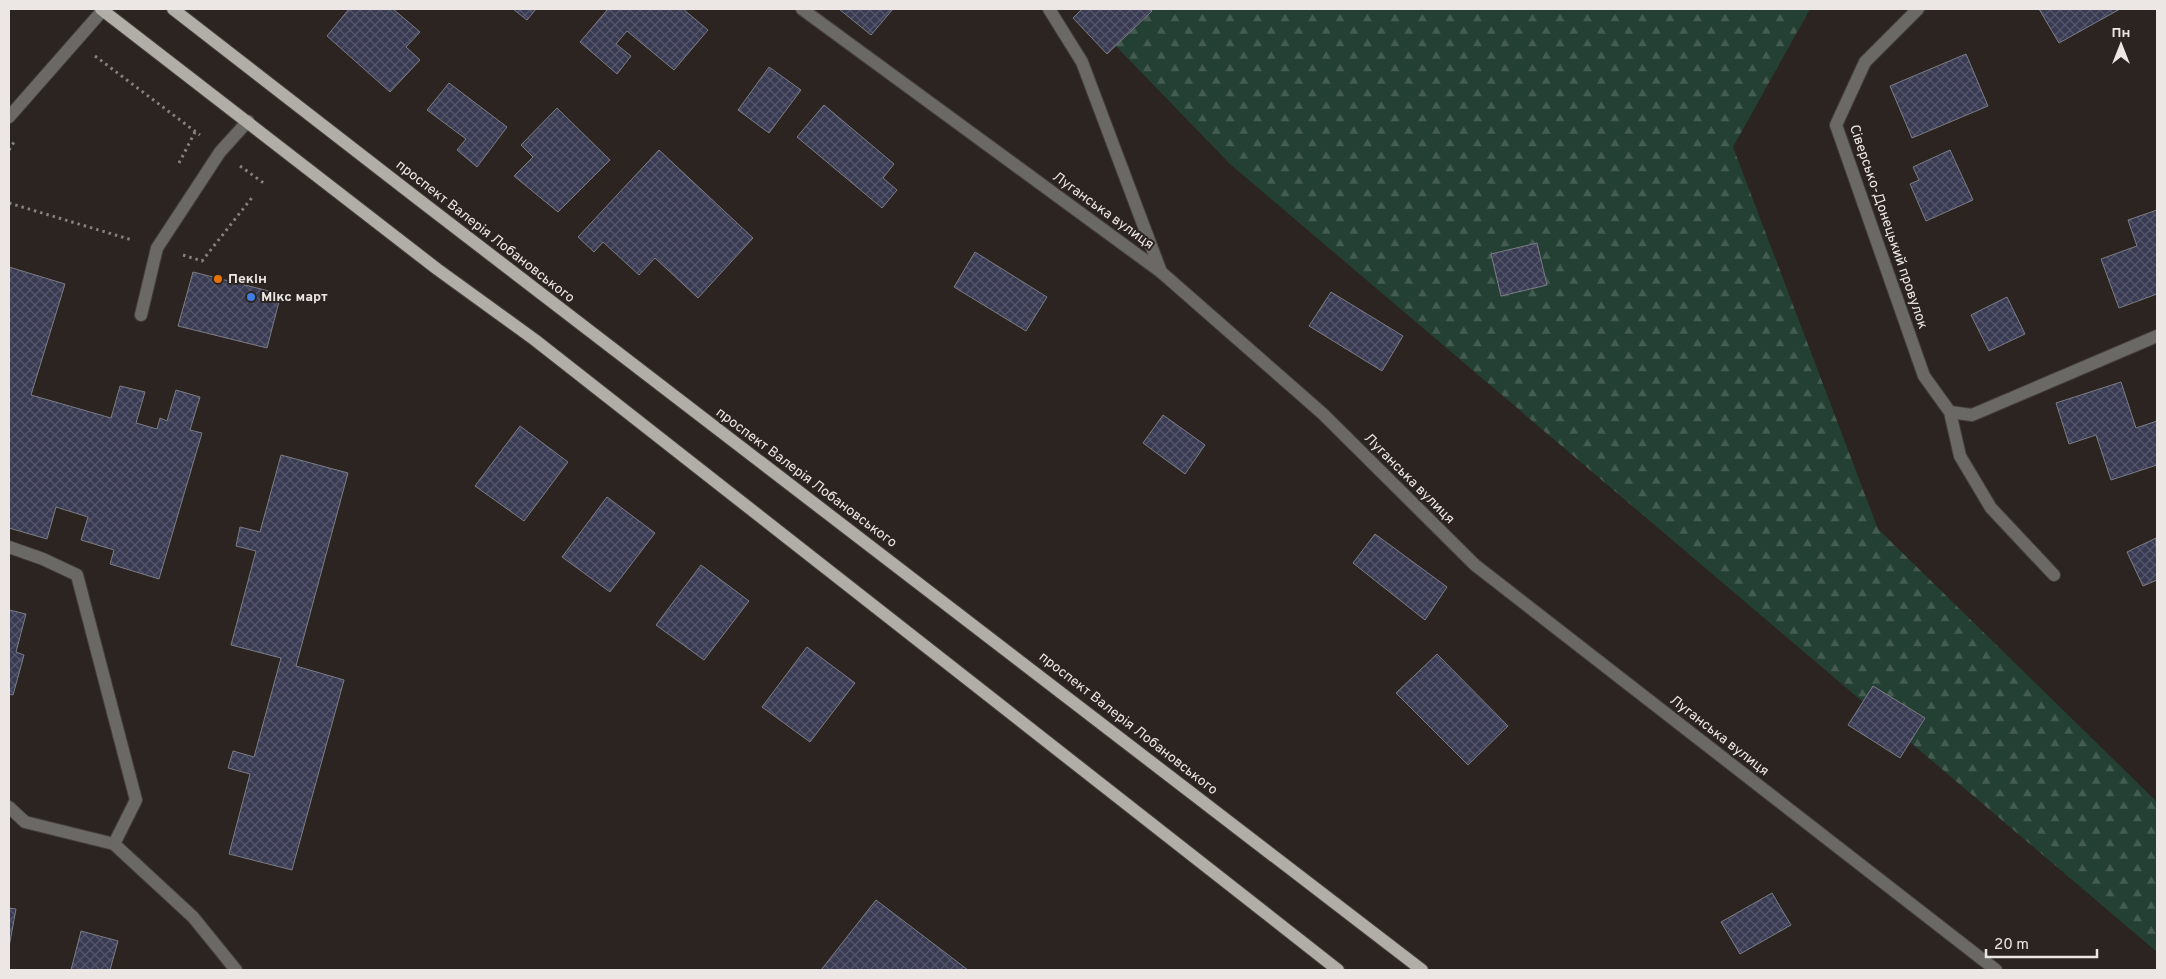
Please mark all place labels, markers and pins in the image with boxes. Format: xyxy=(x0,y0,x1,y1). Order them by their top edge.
place label: Пекін xyxy=(228,271,267,288)
marker: Пекін xyxy=(212,273,224,285)
place label: Мікс март xyxy=(261,289,328,306)
marker: Мікс март xyxy=(245,291,257,303)

